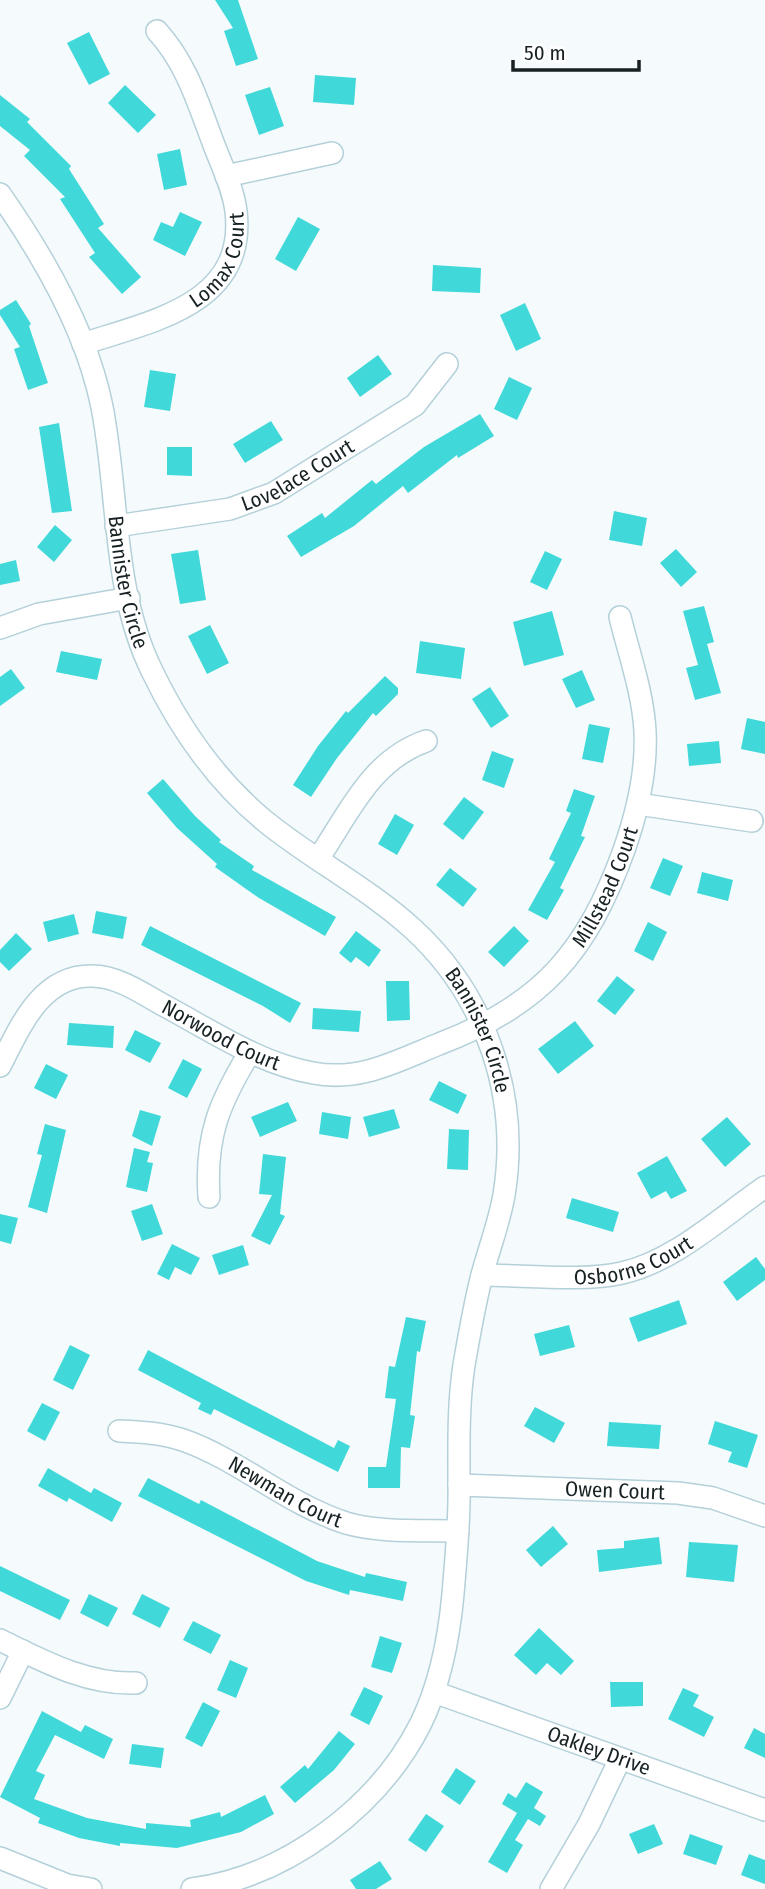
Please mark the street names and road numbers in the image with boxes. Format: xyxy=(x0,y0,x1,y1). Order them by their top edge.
street label: Lomax Court xyxy=(184,211,250,313)
street label: Lovelace Court xyxy=(238,433,359,517)
street label: Bannister Circle xyxy=(103,514,154,652)
street label: Millstead Court xyxy=(566,824,644,952)
street label: Bannister Circle xyxy=(439,962,516,1095)
street label: Norwood Court xyxy=(158,994,284,1076)
street label: Osborne Court xyxy=(573,1230,698,1291)
street label: Newman Court xyxy=(224,1451,346,1534)
street label: Owen Court xyxy=(565,1476,665,1506)
street label: Oakley Drive xyxy=(544,1720,654,1781)

